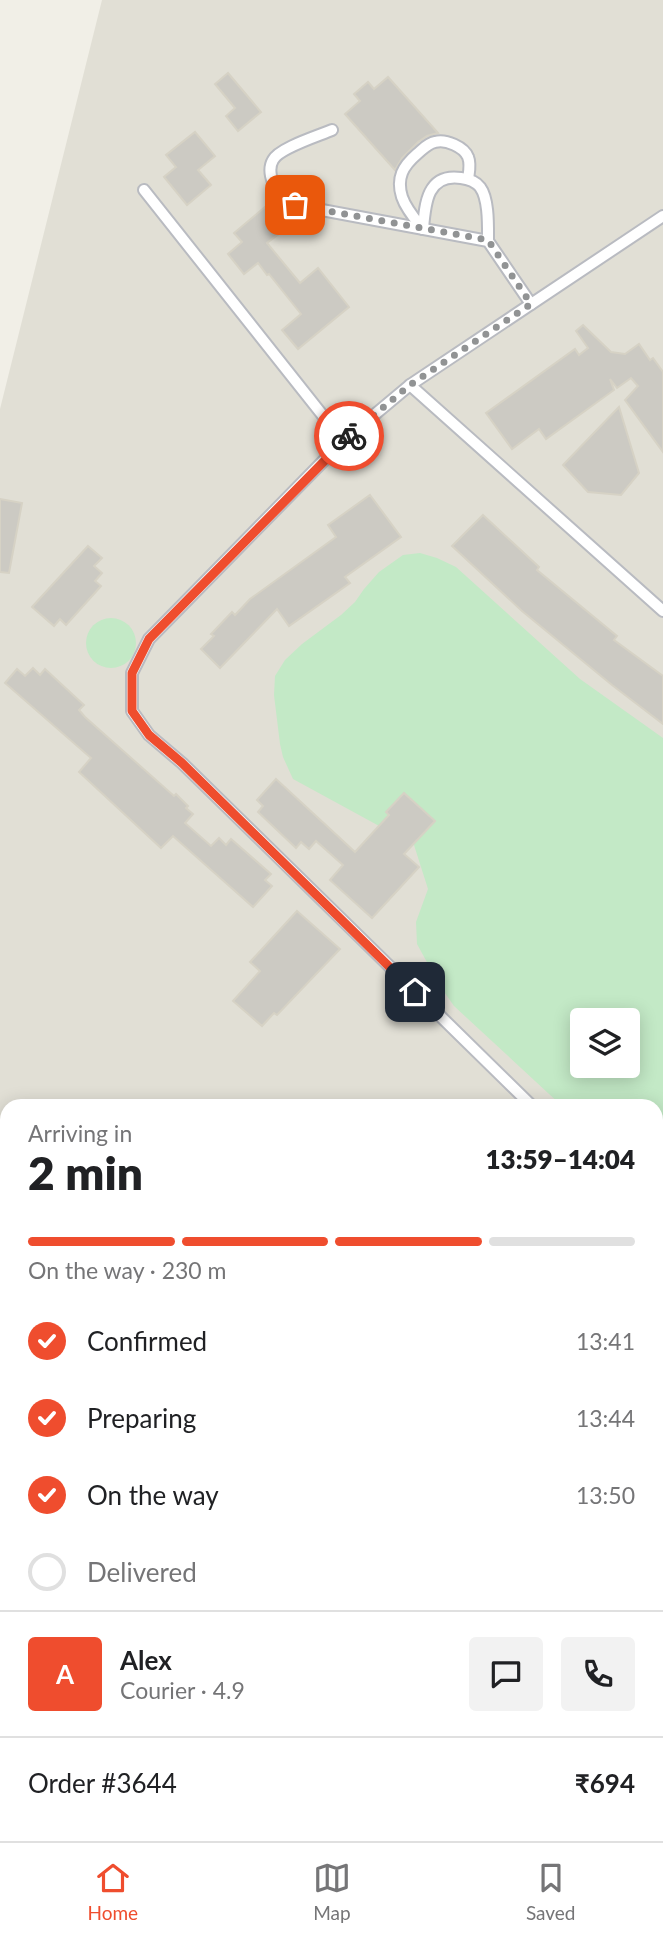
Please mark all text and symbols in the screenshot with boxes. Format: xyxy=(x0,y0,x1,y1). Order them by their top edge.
pin xyxy=(265,175,325,235)
icon: bag xyxy=(276,186,314,224)
courier xyxy=(314,401,384,471)
icon: bike xyxy=(330,417,368,455)
pin xyxy=(385,962,445,1022)
icon: home xyxy=(396,973,434,1011)
map controls xyxy=(570,1008,640,1078)
button: layers xyxy=(570,1008,640,1078)
text: Arriving in xyxy=(28,1119,132,1147)
text: 13:59–14:04 xyxy=(485,1143,635,1175)
text: 2 min xyxy=(28,1145,143,1200)
text: On the way · 230 m xyxy=(28,1256,227,1284)
icon: check xyxy=(28,1322,66,1360)
text: Confirmed xyxy=(87,1325,207,1357)
text: 13:41 xyxy=(576,1327,635,1355)
icon: check xyxy=(28,1399,66,1437)
text: Preparing xyxy=(87,1402,196,1434)
text: 13:44 xyxy=(576,1404,635,1432)
icon: check xyxy=(28,1476,66,1514)
text: On the way xyxy=(87,1479,219,1511)
text: 13:50 xyxy=(576,1481,635,1509)
text: Delivered xyxy=(87,1556,197,1588)
button: chat xyxy=(469,1637,543,1711)
button: phone xyxy=(561,1637,635,1711)
text: Alex xyxy=(120,1644,172,1676)
text: A xyxy=(56,1658,74,1690)
text: Courier · 4.9 xyxy=(120,1676,245,1704)
text: Order #3644 xyxy=(28,1767,177,1799)
text: ₹694 xyxy=(575,1767,635,1799)
tab: Home xyxy=(87,1859,138,1924)
tab: Map xyxy=(313,1859,351,1924)
tab: Saved xyxy=(526,1859,576,1924)

